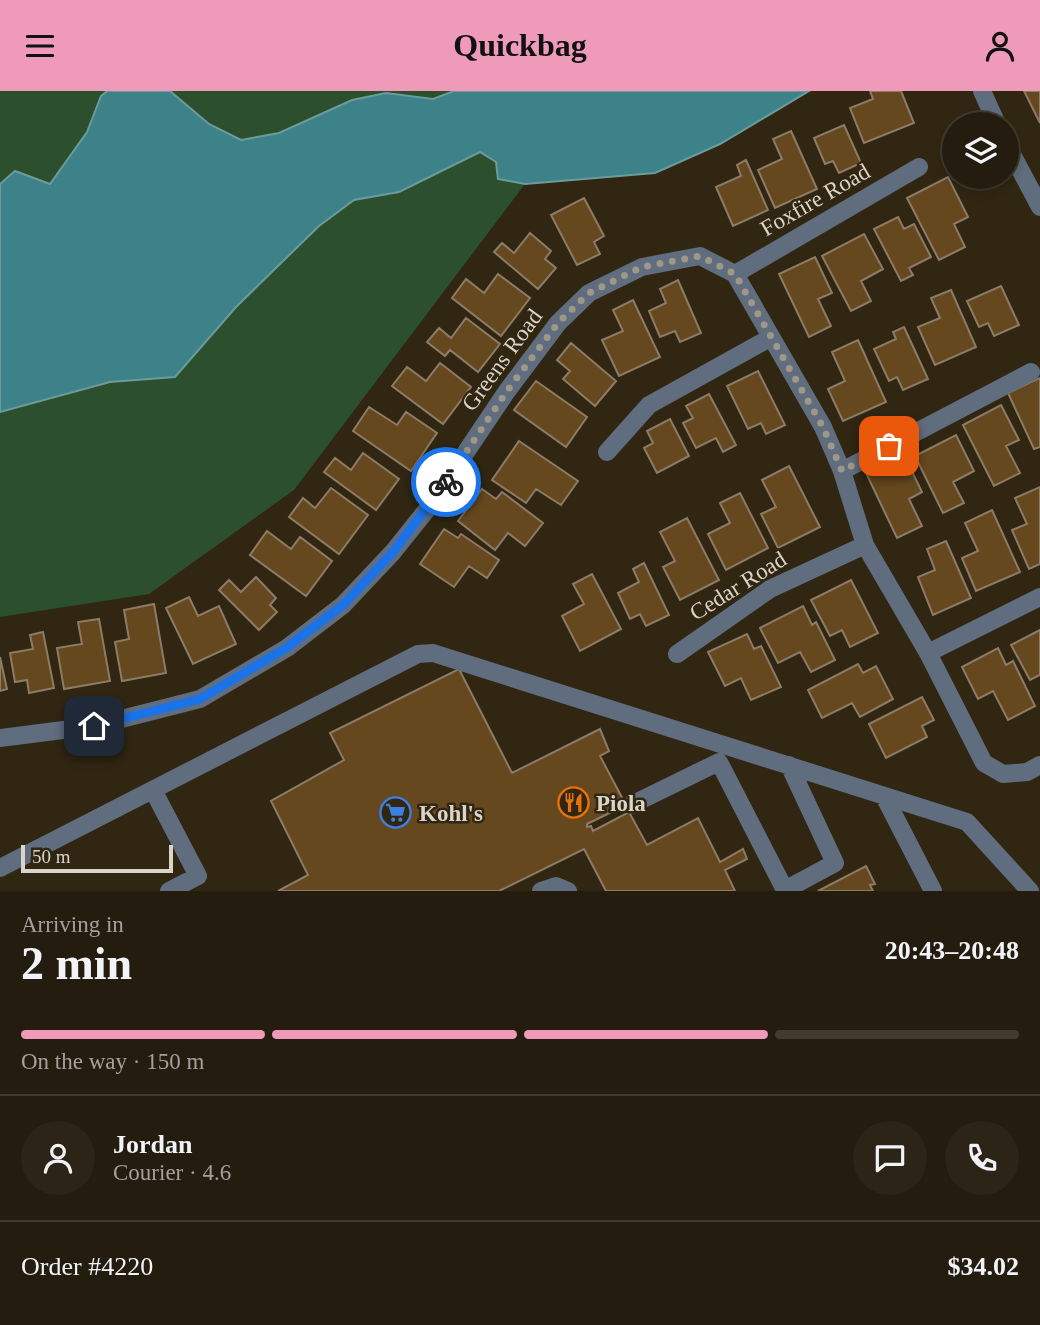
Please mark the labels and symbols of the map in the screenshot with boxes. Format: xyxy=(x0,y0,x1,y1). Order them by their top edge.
street label: Foxfire Road xyxy=(756,158,875,241)
street label: Greens Road xyxy=(457,304,548,416)
pin xyxy=(859,416,919,476)
courier xyxy=(411,447,481,517)
street label: Cedar Road xyxy=(685,546,791,626)
pin xyxy=(64,696,124,756)
restaurant icon: Piola xyxy=(556,786,590,820)
place label: Piola xyxy=(596,791,646,816)
supermarket icon: Kohl's xyxy=(379,796,413,830)
place label: Kohl's xyxy=(419,801,483,826)
scale bar xyxy=(21,842,173,874)

